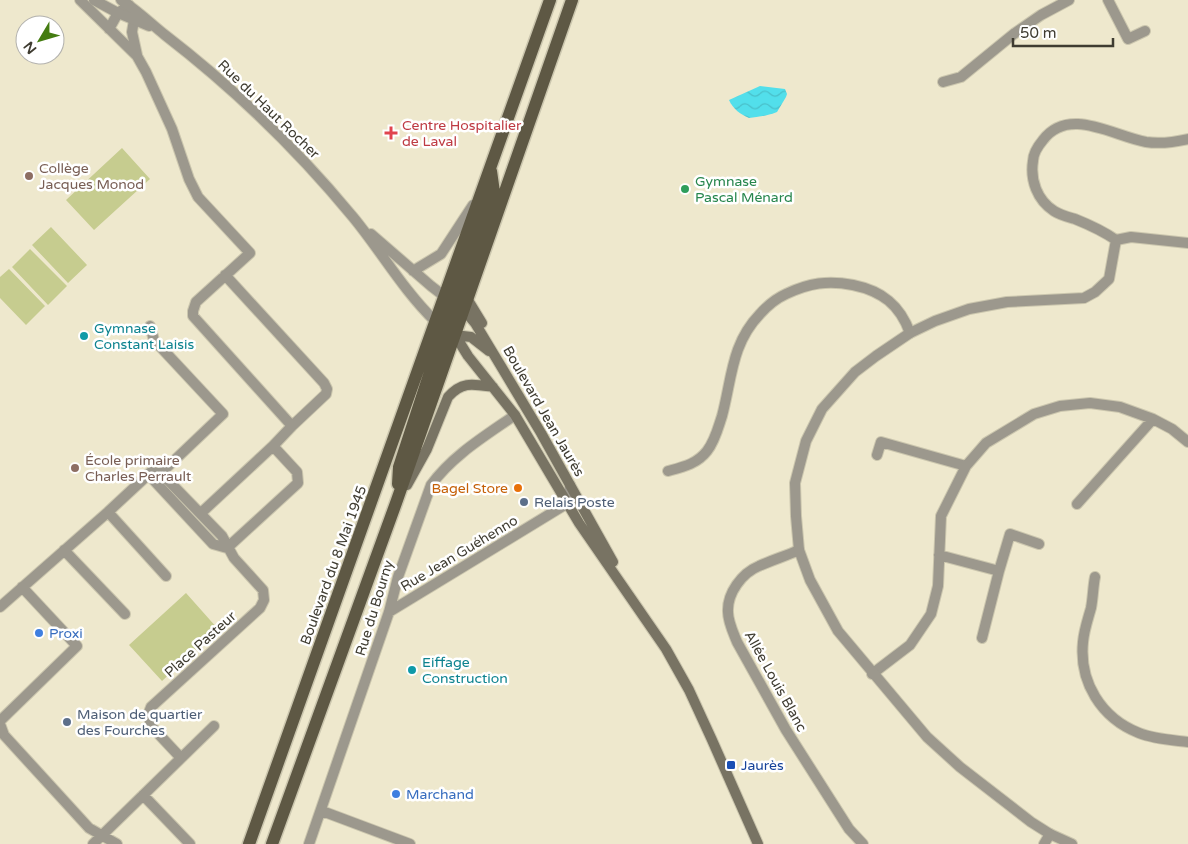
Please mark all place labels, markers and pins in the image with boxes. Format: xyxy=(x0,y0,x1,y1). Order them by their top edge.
place label: Centre Hospitalier de Laval xyxy=(402,117,522,150)
marker: Centre Hospitalier de Laval xyxy=(384,126,398,140)
place label: Collège Jacques Monod xyxy=(39,160,144,193)
marker: Collège Jacques Monod xyxy=(23,170,35,182)
place label: Gymnase Pascal Ménard xyxy=(695,173,793,206)
marker: Gymnase Pascal Ménard xyxy=(679,183,691,195)
place label: Gymnase Constant Laisis xyxy=(94,320,194,353)
marker: Gymnase Constant Laisis xyxy=(78,330,90,342)
place label: École primaire Charles Perrault xyxy=(85,452,192,485)
marker: École primaire Charles Perrault xyxy=(69,462,81,474)
place label: Bagel Store xyxy=(431,480,508,497)
marker: Bagel Store xyxy=(512,482,524,494)
place label: Relais Poste xyxy=(534,494,615,511)
marker: Relais Poste xyxy=(518,496,530,508)
place label: Proxi xyxy=(49,625,83,642)
marker: Proxi xyxy=(33,627,45,639)
place label: Eiffage Construction xyxy=(422,654,508,687)
marker: Eiffage Construction xyxy=(406,664,418,676)
place label: Maison de quartier des Fourches xyxy=(77,706,203,739)
marker: Maison de quartier des Fourches xyxy=(61,716,73,728)
place label: Jaurès xyxy=(741,757,784,774)
marker: Jaurès xyxy=(725,759,737,771)
place label: Marchand xyxy=(406,786,474,803)
marker: Marchand xyxy=(390,788,402,800)

